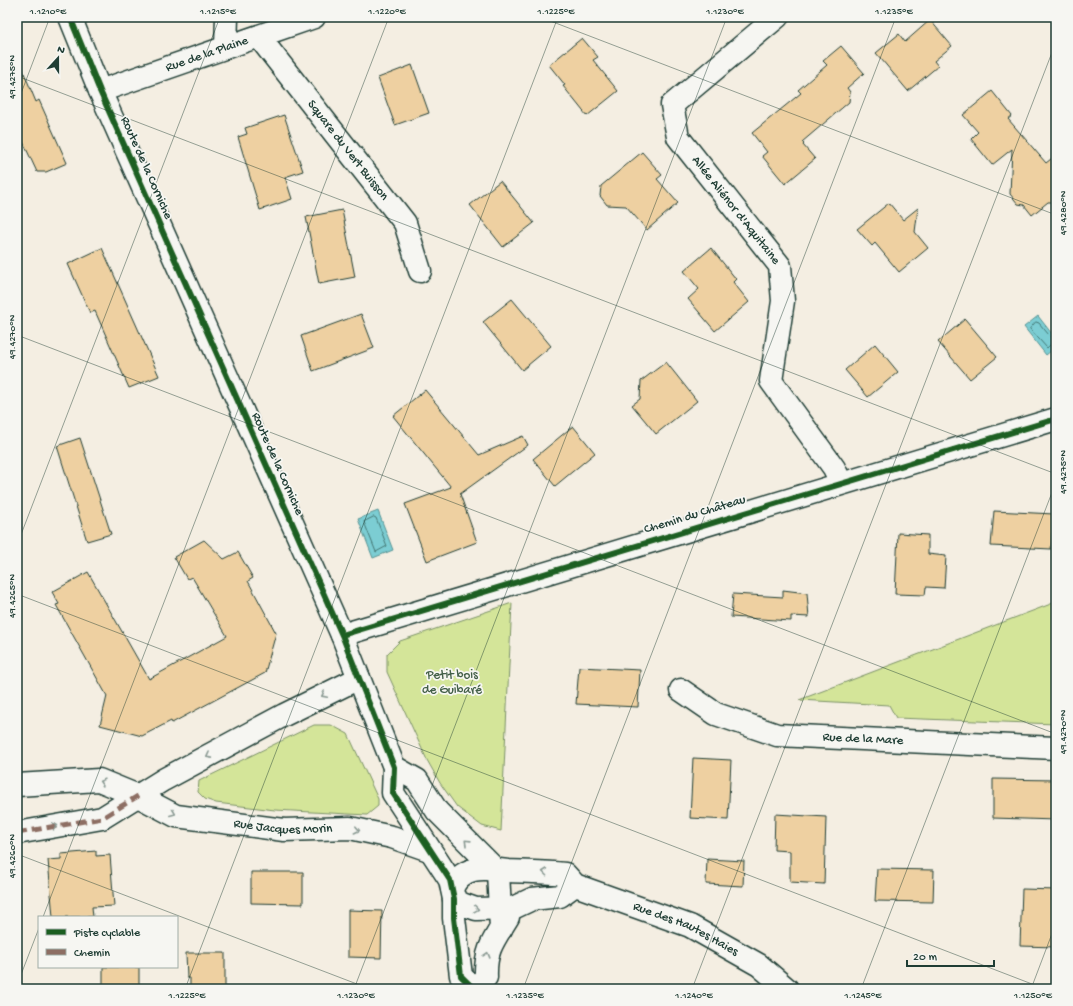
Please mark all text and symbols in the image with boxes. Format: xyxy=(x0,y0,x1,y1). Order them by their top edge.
text: 1.1210°E xyxy=(29,6,67,18)
text: 1.1215°E xyxy=(199,6,237,18)
text: 1.1220°E xyxy=(367,6,406,18)
text: 1.1225°E xyxy=(536,6,575,18)
text: 1.1230°E xyxy=(705,6,745,18)
text: 1.1235°E xyxy=(874,6,913,18)
street label: Rue de la Plaine xyxy=(164,33,250,75)
north arrow xyxy=(38,38,78,78)
text: N xyxy=(55,44,66,57)
text: 49.4275°N xyxy=(7,55,19,99)
street label: Square du Vert Buisson xyxy=(304,97,392,204)
street label: Route de la Corniche xyxy=(117,114,176,222)
street label: Allée Aliénor d'Aquitaine xyxy=(688,153,784,268)
text: 49.4280°N xyxy=(1058,190,1070,235)
text: 49.4270°N xyxy=(7,314,19,359)
street label: Route de la Corniche xyxy=(248,410,307,518)
text: 49.4275°N xyxy=(1058,450,1070,494)
street label: Chemin du Château xyxy=(642,491,748,538)
text: 49.4265°N xyxy=(7,574,19,618)
park label: Petit bois de Guibaré xyxy=(422,668,482,698)
one-way arrow xyxy=(321,690,328,698)
text: 49.4270°N xyxy=(1058,709,1070,754)
street label: Rue de la Mare xyxy=(822,730,904,748)
one-way arrow xyxy=(206,751,213,759)
one-way arrow xyxy=(99,778,106,787)
one-way arrow xyxy=(170,809,177,817)
street label: Rue Jacques Morin xyxy=(233,816,333,838)
one-way arrow xyxy=(52,822,59,831)
one-way arrow xyxy=(354,825,361,833)
text: 49.4260°N xyxy=(7,833,19,878)
one-way arrow xyxy=(464,839,472,847)
one-way arrow xyxy=(542,868,548,877)
street label: Rue des Hautes Haies xyxy=(631,899,742,960)
one-way arrow xyxy=(473,904,480,912)
legend xyxy=(38,916,178,968)
text: Piste cyclable xyxy=(73,927,141,941)
scale bar xyxy=(907,942,994,968)
text: Chemin xyxy=(74,947,110,961)
text: 20 m xyxy=(913,951,938,965)
one-way arrow xyxy=(483,952,491,958)
text: 1.1225°E xyxy=(167,990,206,1002)
text: 1.1230°E xyxy=(336,990,376,1002)
text: 1.1235°E xyxy=(505,990,544,1002)
text: 1.1240°E xyxy=(674,990,713,1002)
text: 1.1245°E xyxy=(844,990,882,1002)
text: 1.1250°E xyxy=(1013,990,1053,1002)

